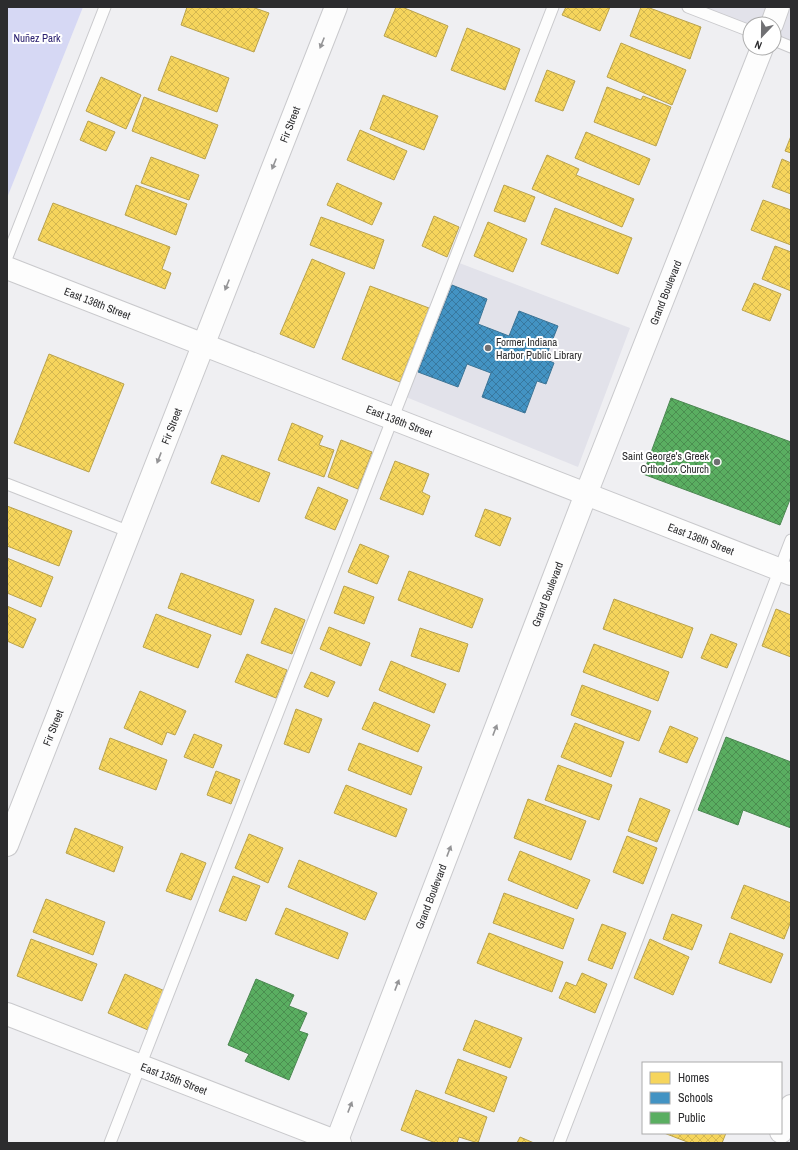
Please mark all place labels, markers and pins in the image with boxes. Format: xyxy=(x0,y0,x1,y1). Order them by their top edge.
place label: Former Indiana Harbor Public Library xyxy=(496,335,582,362)
marker: Former Indiana Harbor Public Library xyxy=(483,343,493,353)
place label: Saint George's Greek Orthodox Church xyxy=(622,449,709,476)
marker: Saint George's Greek Orthodox Church xyxy=(712,457,722,467)

